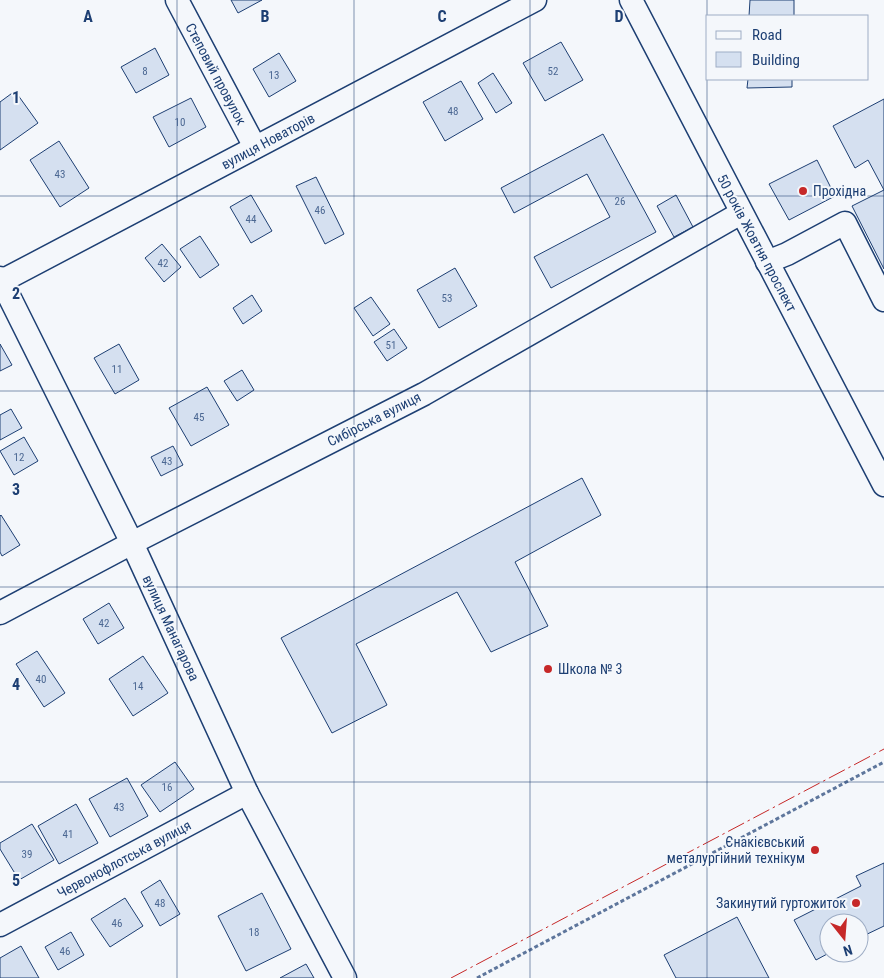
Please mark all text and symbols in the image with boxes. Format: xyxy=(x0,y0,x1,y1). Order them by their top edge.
text: A xyxy=(83,7,93,26)
text: B xyxy=(261,7,270,26)
text: C xyxy=(437,7,447,26)
text: D xyxy=(614,7,624,26)
legend xyxy=(706,15,869,80)
street label: Степовий провулок xyxy=(182,20,250,128)
text: Road xyxy=(752,26,782,44)
text: Building xyxy=(752,51,800,69)
house number: 8 xyxy=(142,65,148,78)
house number: 52 xyxy=(548,65,558,78)
house number: 13 xyxy=(269,69,279,82)
text: 1 xyxy=(12,88,20,107)
house number: 48 xyxy=(448,105,458,118)
street label: вулиця Новаторів xyxy=(219,110,317,172)
house number: 10 xyxy=(175,116,185,129)
house number: 43 xyxy=(55,168,65,181)
street label: 50 років Жовтня проспект xyxy=(714,172,800,314)
place label: Прохідна xyxy=(813,183,866,199)
marker: Прохідна xyxy=(797,185,809,197)
house number: 26 xyxy=(615,195,625,208)
house number: 46 xyxy=(315,204,325,217)
house number: 44 xyxy=(246,213,257,226)
house number: 42 xyxy=(158,257,168,270)
text: 2 xyxy=(12,284,20,303)
house number: 53 xyxy=(442,292,452,305)
house number: 51 xyxy=(386,339,396,352)
house number: 11 xyxy=(112,363,122,376)
street label: Сибірська вулиця xyxy=(325,389,423,449)
house number: 45 xyxy=(194,411,204,424)
house number: 12 xyxy=(14,451,24,464)
house number: 43 xyxy=(162,455,172,468)
text: 3 xyxy=(12,480,20,499)
street label: вулиця Манагарова xyxy=(139,573,203,683)
house number: 42 xyxy=(99,617,109,630)
place label: Школа № 3 xyxy=(558,661,623,677)
marker: Школа № 3 xyxy=(542,663,554,675)
house number: 40 xyxy=(36,673,46,686)
text: 4 xyxy=(12,675,20,694)
house number: 14 xyxy=(133,680,144,693)
house number: 16 xyxy=(162,781,172,794)
house number: 43 xyxy=(114,801,124,814)
street label: Червонофлотська вулиця xyxy=(54,817,194,901)
house number: 41 xyxy=(63,828,73,841)
place label: Єнакієвський металургійний технікум xyxy=(667,834,805,866)
marker: Єнакієвський металургійний технікум xyxy=(809,844,821,856)
house number: 39 xyxy=(22,848,32,861)
text: 5 xyxy=(12,871,20,890)
place label: Закинутий гуртожиток xyxy=(716,895,846,911)
house number: 48 xyxy=(155,897,165,910)
marker: Закинутий гуртожиток xyxy=(850,897,862,909)
north arrow xyxy=(819,913,869,963)
house number: 46 xyxy=(112,917,122,930)
house number: 18 xyxy=(249,926,259,939)
text: N xyxy=(841,942,854,959)
house number: 46 xyxy=(60,945,70,958)

